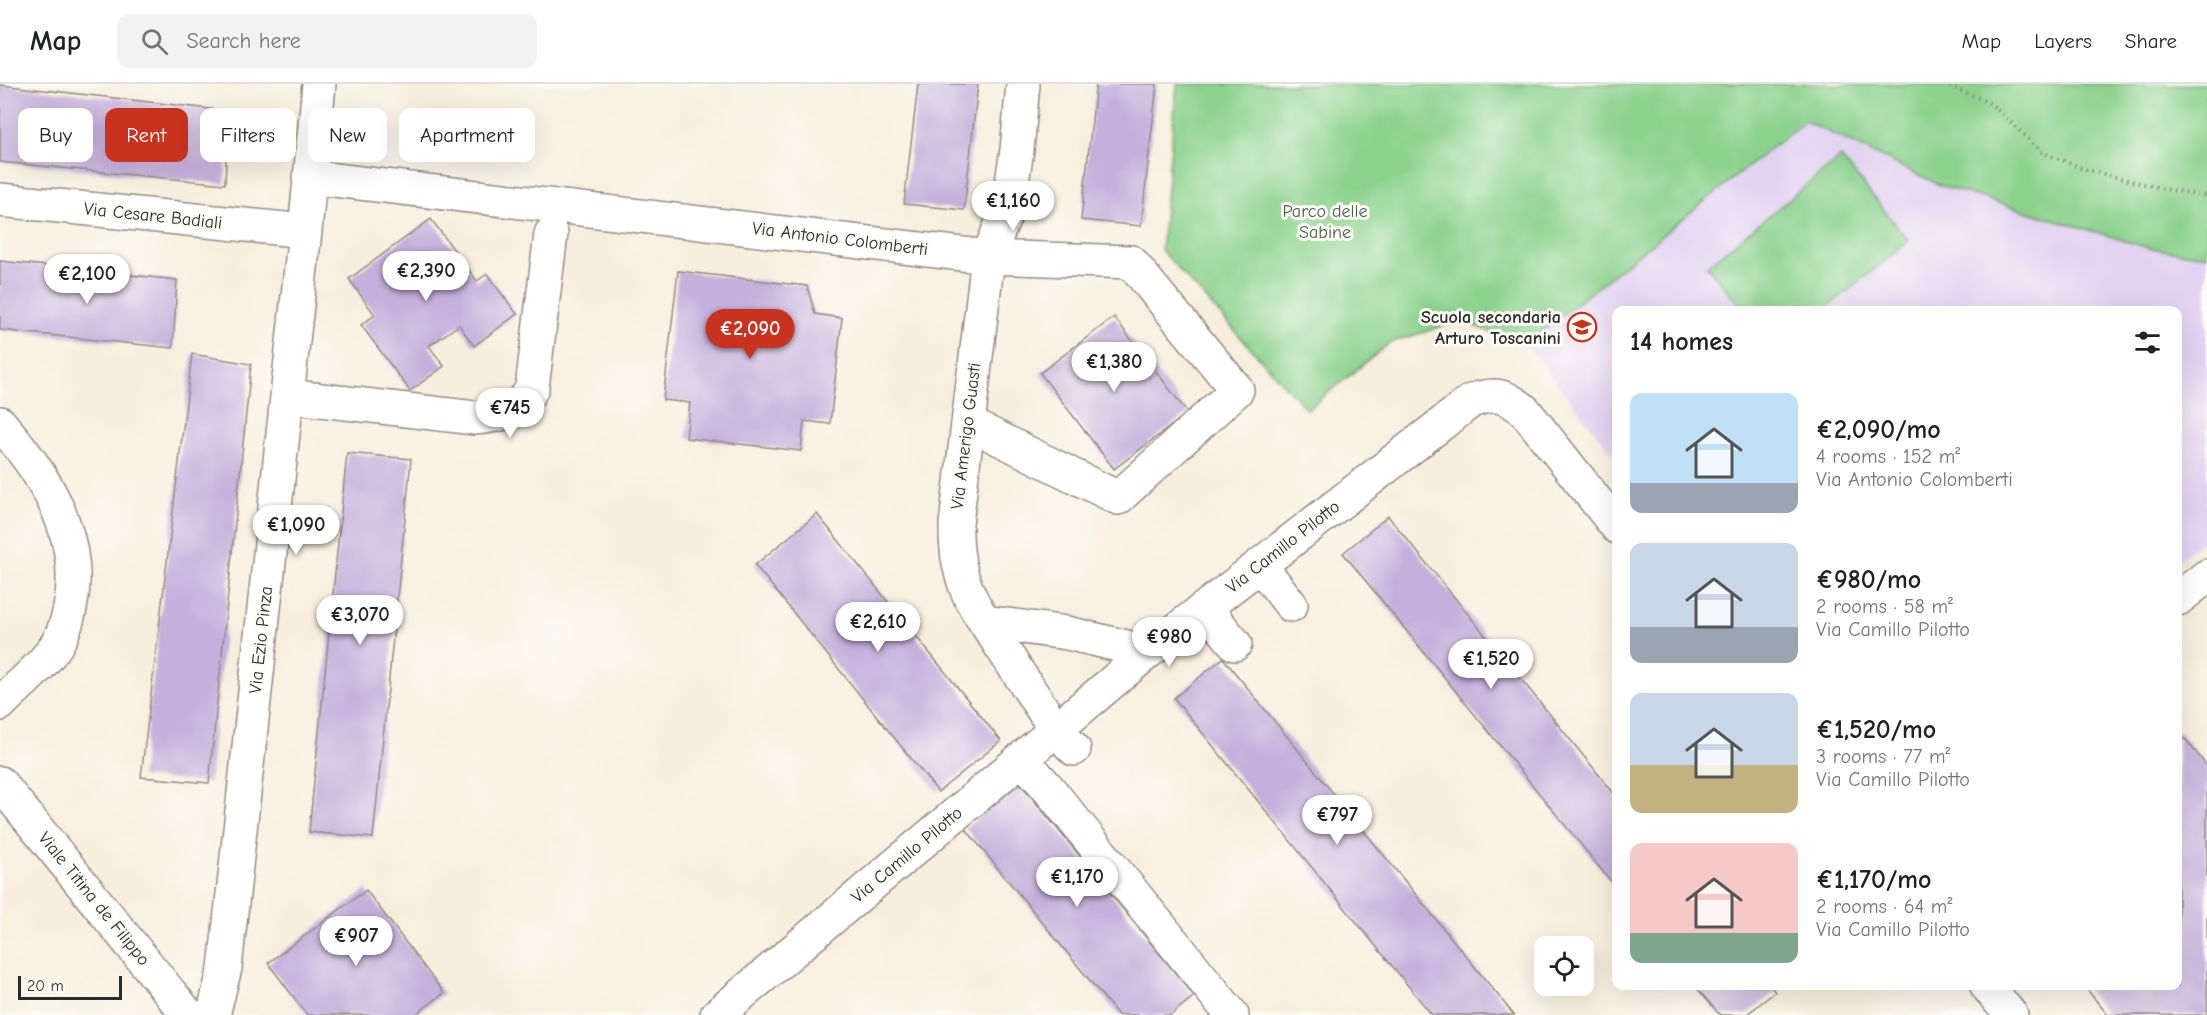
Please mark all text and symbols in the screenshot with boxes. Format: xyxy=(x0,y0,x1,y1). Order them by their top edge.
search box xyxy=(117,14,537,68)
text: Map xyxy=(30,25,81,57)
icon: search xyxy=(138,25,171,58)
text: Search here xyxy=(186,28,301,54)
text: Map xyxy=(1962,29,2001,53)
text: Layers xyxy=(2034,29,2092,53)
text: Share xyxy=(2125,29,2177,53)
chip: Buy xyxy=(18,108,93,162)
chip: Rent xyxy=(105,108,188,162)
chip: Filters xyxy=(200,108,296,162)
chip: New xyxy=(308,108,387,162)
chip: Apartment xyxy=(399,108,535,162)
pin: €1,160 xyxy=(964,181,1062,232)
text: €1,160 xyxy=(985,189,1041,212)
street label: Via Cesare Badiali xyxy=(83,198,223,234)
park label: Parco delle Sabine xyxy=(1283,201,1367,243)
street label: Via Antonio Colomberti xyxy=(751,218,929,260)
pin: €2,390 xyxy=(377,251,475,302)
pin: €2,100 xyxy=(38,254,136,305)
text: €2,390 xyxy=(396,259,456,282)
text: €2,100 xyxy=(58,262,116,285)
place label: Scuola secondaria Arturo Toscanini xyxy=(1421,307,1561,349)
pin: €2,090 xyxy=(701,309,799,360)
school or university icon: Scuola secondaria Arturo Toscanini xyxy=(1566,311,1598,343)
text: €2,090 xyxy=(720,317,780,340)
icon: filters xyxy=(2131,326,2164,359)
text: 14 homes xyxy=(1630,327,1733,357)
pin: €1,380 xyxy=(1065,342,1163,393)
text: €1,380 xyxy=(1086,350,1143,373)
street label: Via Amerigo Guasti xyxy=(947,361,985,511)
pin: €745 xyxy=(474,388,546,439)
text: €745 xyxy=(489,396,531,419)
text: €2,090/mo xyxy=(1816,415,1941,445)
icon: home xyxy=(1678,417,1750,489)
text: 4 rooms · 152 m² xyxy=(1816,445,1960,468)
text: Via Antonio Colomberti xyxy=(1816,468,2013,491)
street label: Via Camillo Pilotto xyxy=(1222,496,1344,598)
pin: €1,090 xyxy=(247,505,345,556)
text: €1,090 xyxy=(267,513,325,536)
text: €980/mo xyxy=(1816,565,1921,595)
icon: home xyxy=(1678,567,1750,639)
street label: Via Ezio Pinza xyxy=(245,585,277,695)
pin: €3,070 xyxy=(311,595,409,646)
text: 2 rooms · 58 m² xyxy=(1816,595,1953,618)
pin: €2,610 xyxy=(829,602,927,653)
text: €3,070 xyxy=(330,603,390,626)
text: €2,610 xyxy=(849,610,907,633)
pin: €980 xyxy=(1133,617,1205,668)
text: Via Camillo Pilotto xyxy=(1816,618,1970,641)
text: €980 xyxy=(1146,625,1192,648)
pin: €1,520 xyxy=(1442,639,1540,690)
text: €1,520 xyxy=(1462,647,1520,670)
text: €1,520/mo xyxy=(1816,715,1936,745)
icon: home xyxy=(1678,717,1750,789)
text: 3 rooms · 77 m² xyxy=(1816,745,1950,768)
text: Via Camillo Pilotto xyxy=(1816,768,1970,791)
pin: €797 xyxy=(1301,795,1373,846)
street label: Via Camillo Pilotto xyxy=(847,802,967,908)
text: €797 xyxy=(1316,803,1358,826)
street label: Viale Titina de Filippo xyxy=(34,828,154,970)
pin: €1,170 xyxy=(1028,857,1126,908)
text: €1,170 xyxy=(1050,865,1104,888)
text: €1,170/mo xyxy=(1816,865,1931,895)
icon: home xyxy=(1678,867,1750,939)
text: 2 rooms · 64 m² xyxy=(1816,895,1952,918)
pin: €907 xyxy=(320,916,392,967)
text: Via Camillo Pilotto xyxy=(1816,918,1970,941)
text: €907 xyxy=(334,924,378,947)
map controls xyxy=(1534,936,1594,996)
button: locate xyxy=(1534,936,1594,996)
scale bar xyxy=(18,973,122,1000)
text: 20 m xyxy=(27,977,64,995)

